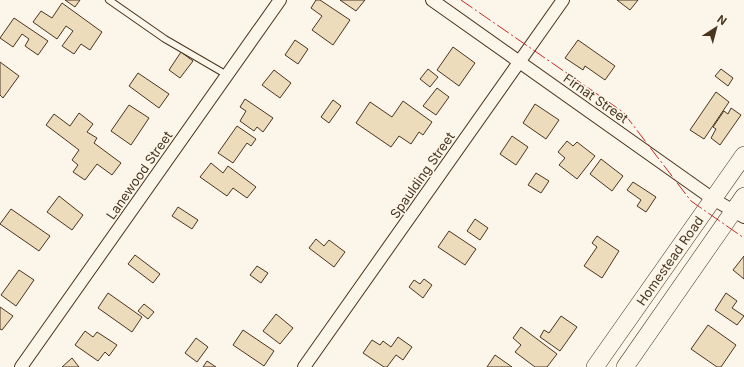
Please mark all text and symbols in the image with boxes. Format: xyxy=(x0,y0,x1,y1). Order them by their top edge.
north arrow xyxy=(696,8,736,48)
text: N xyxy=(714,12,729,28)
street label: Firnat Street xyxy=(560,70,632,126)
street label: Lanewood Street xyxy=(103,128,175,222)
street label: Spaulding Street xyxy=(386,129,458,221)
street label: Homestead Road xyxy=(633,213,707,308)

